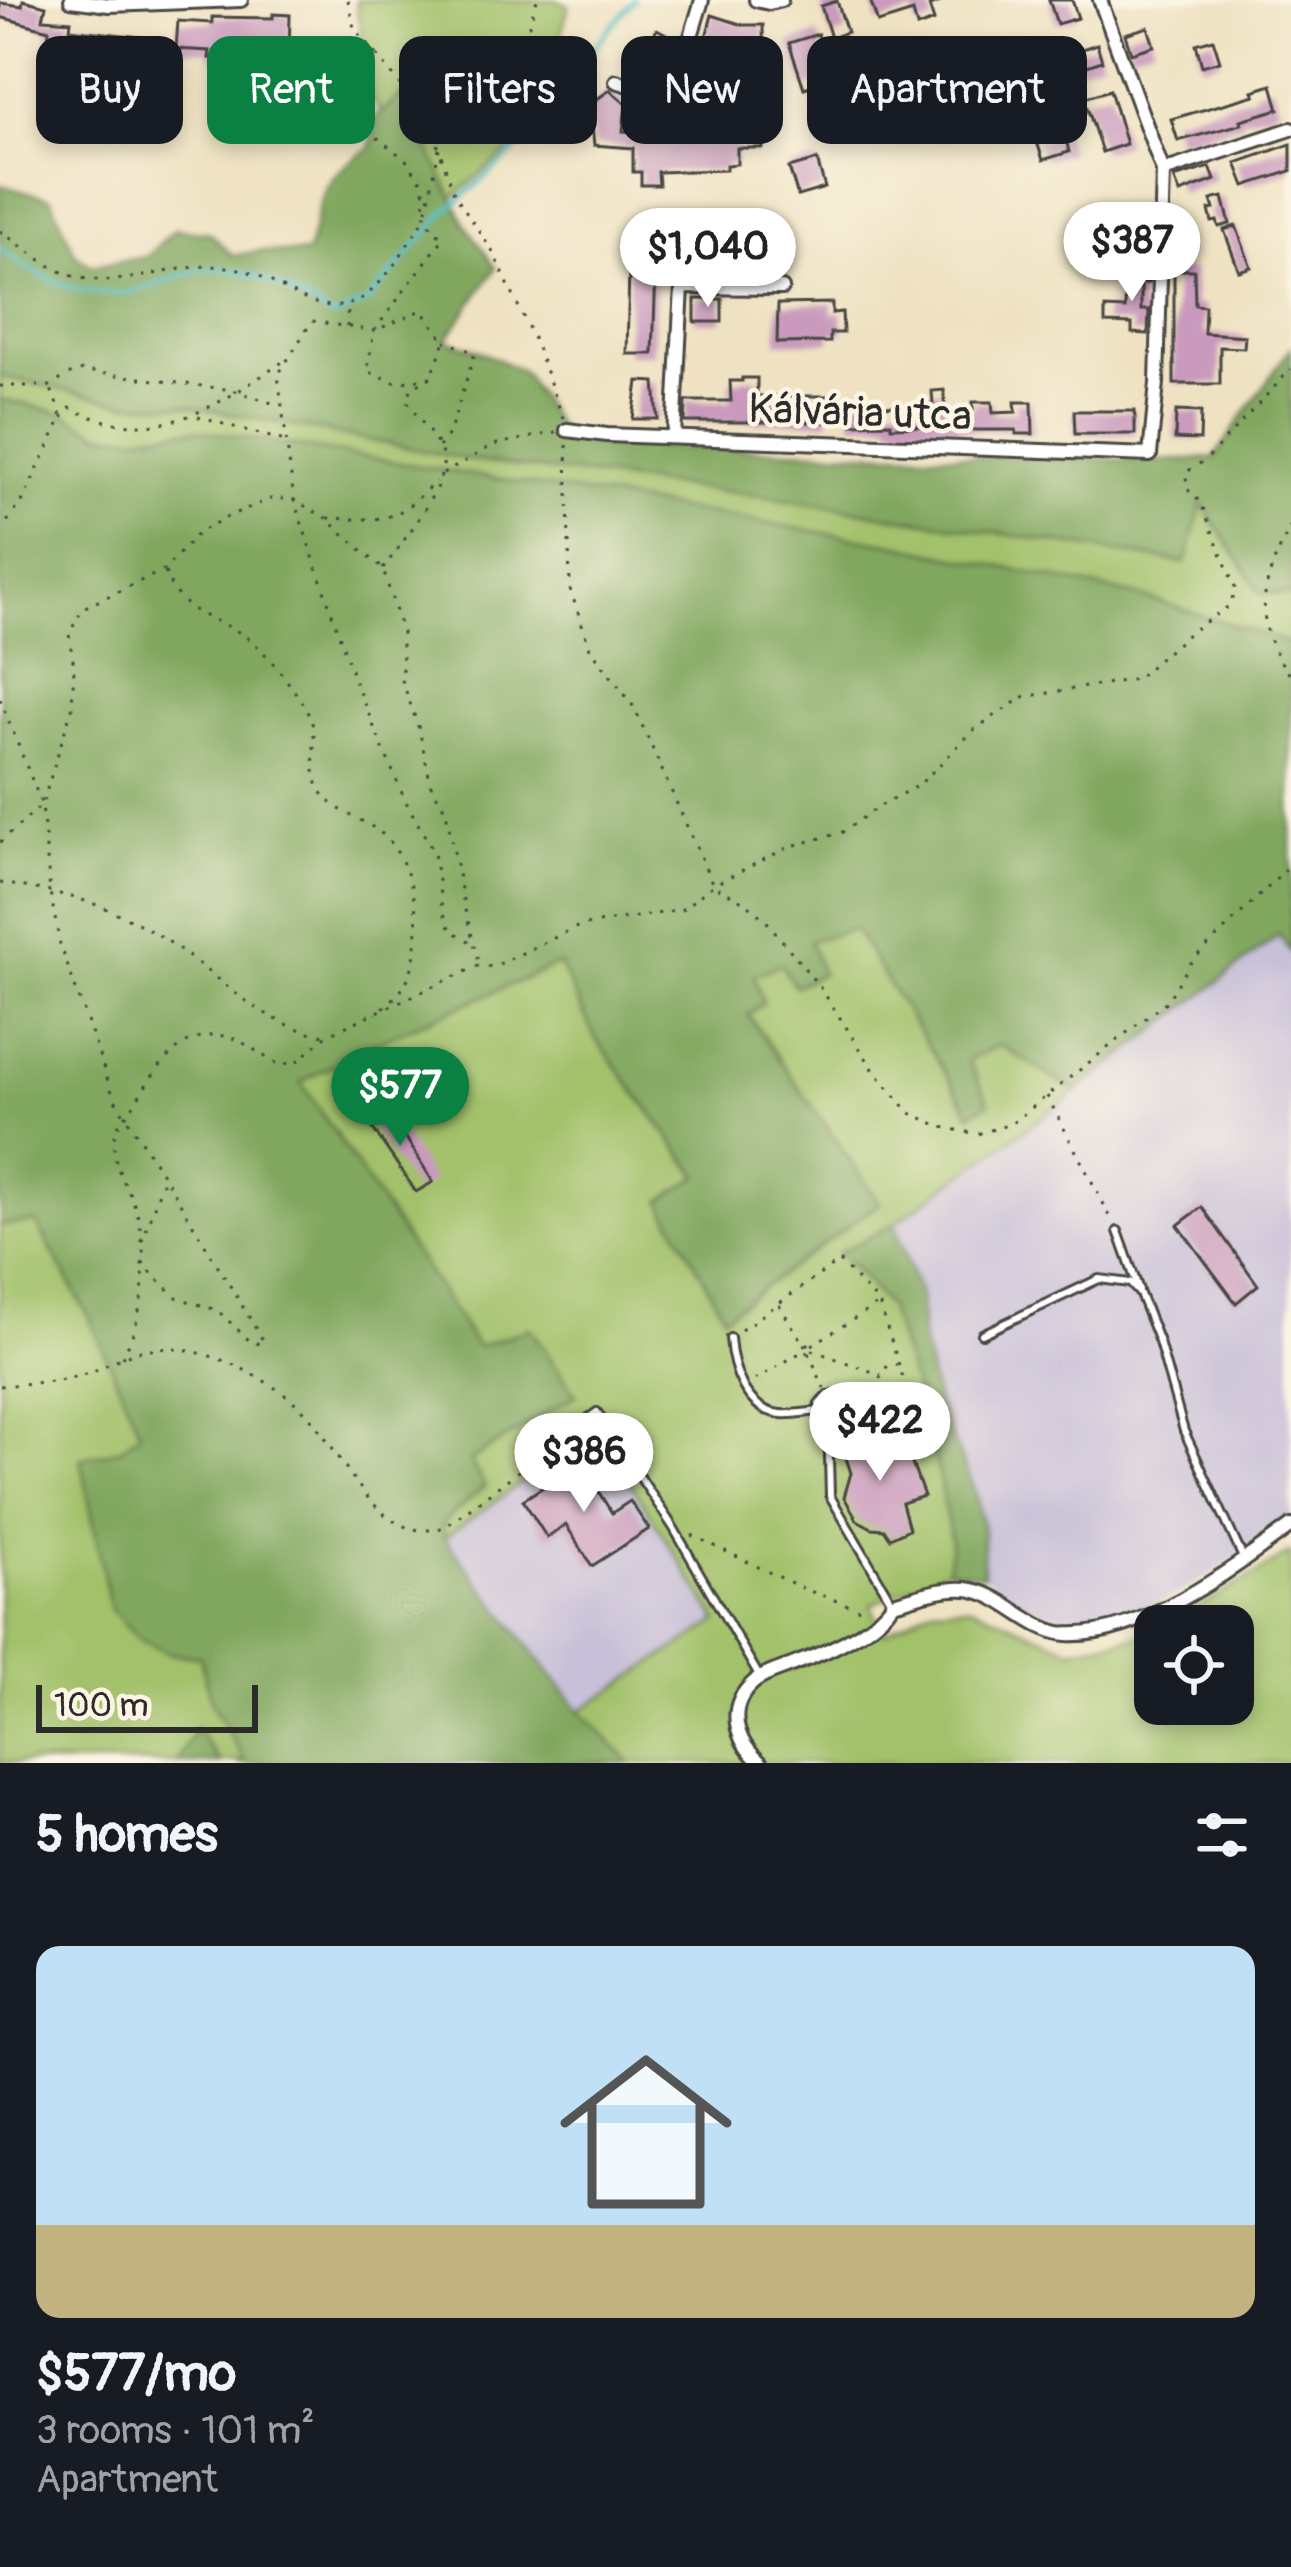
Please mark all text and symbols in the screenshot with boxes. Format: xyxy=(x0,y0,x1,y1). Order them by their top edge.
chip: Buy xyxy=(36,36,183,144)
chip: Rent xyxy=(207,36,375,144)
chip: Filters xyxy=(399,36,597,144)
chip: New xyxy=(621,36,783,144)
chip: Apartment xyxy=(807,36,1087,144)
pin: $387 xyxy=(1061,202,1203,304)
pin: $1,040 xyxy=(610,208,806,310)
text: $387 xyxy=(1090,216,1174,265)
text: $1,040 xyxy=(647,222,769,271)
street label: Kálvária utca xyxy=(747,383,973,443)
pin: $577 xyxy=(329,1047,471,1149)
text: $577 xyxy=(358,1061,442,1110)
pin: $422 xyxy=(809,1382,951,1484)
text: $422 xyxy=(836,1396,924,1445)
pin: $386 xyxy=(513,1413,655,1515)
text: $386 xyxy=(541,1427,627,1476)
map controls xyxy=(1134,1605,1254,1725)
button: locate xyxy=(1134,1605,1254,1725)
scale bar xyxy=(36,1679,258,1732)
text: 100 m xyxy=(54,1685,148,1726)
icon: filters xyxy=(1189,1802,1255,1868)
text: 5 homes xyxy=(36,1803,218,1867)
icon: home xyxy=(538,2024,754,2240)
text: $577/mo xyxy=(36,2342,236,2406)
text: 3 rooms · 101 m² xyxy=(36,2406,315,2455)
text: Apartment xyxy=(36,2455,218,2504)

